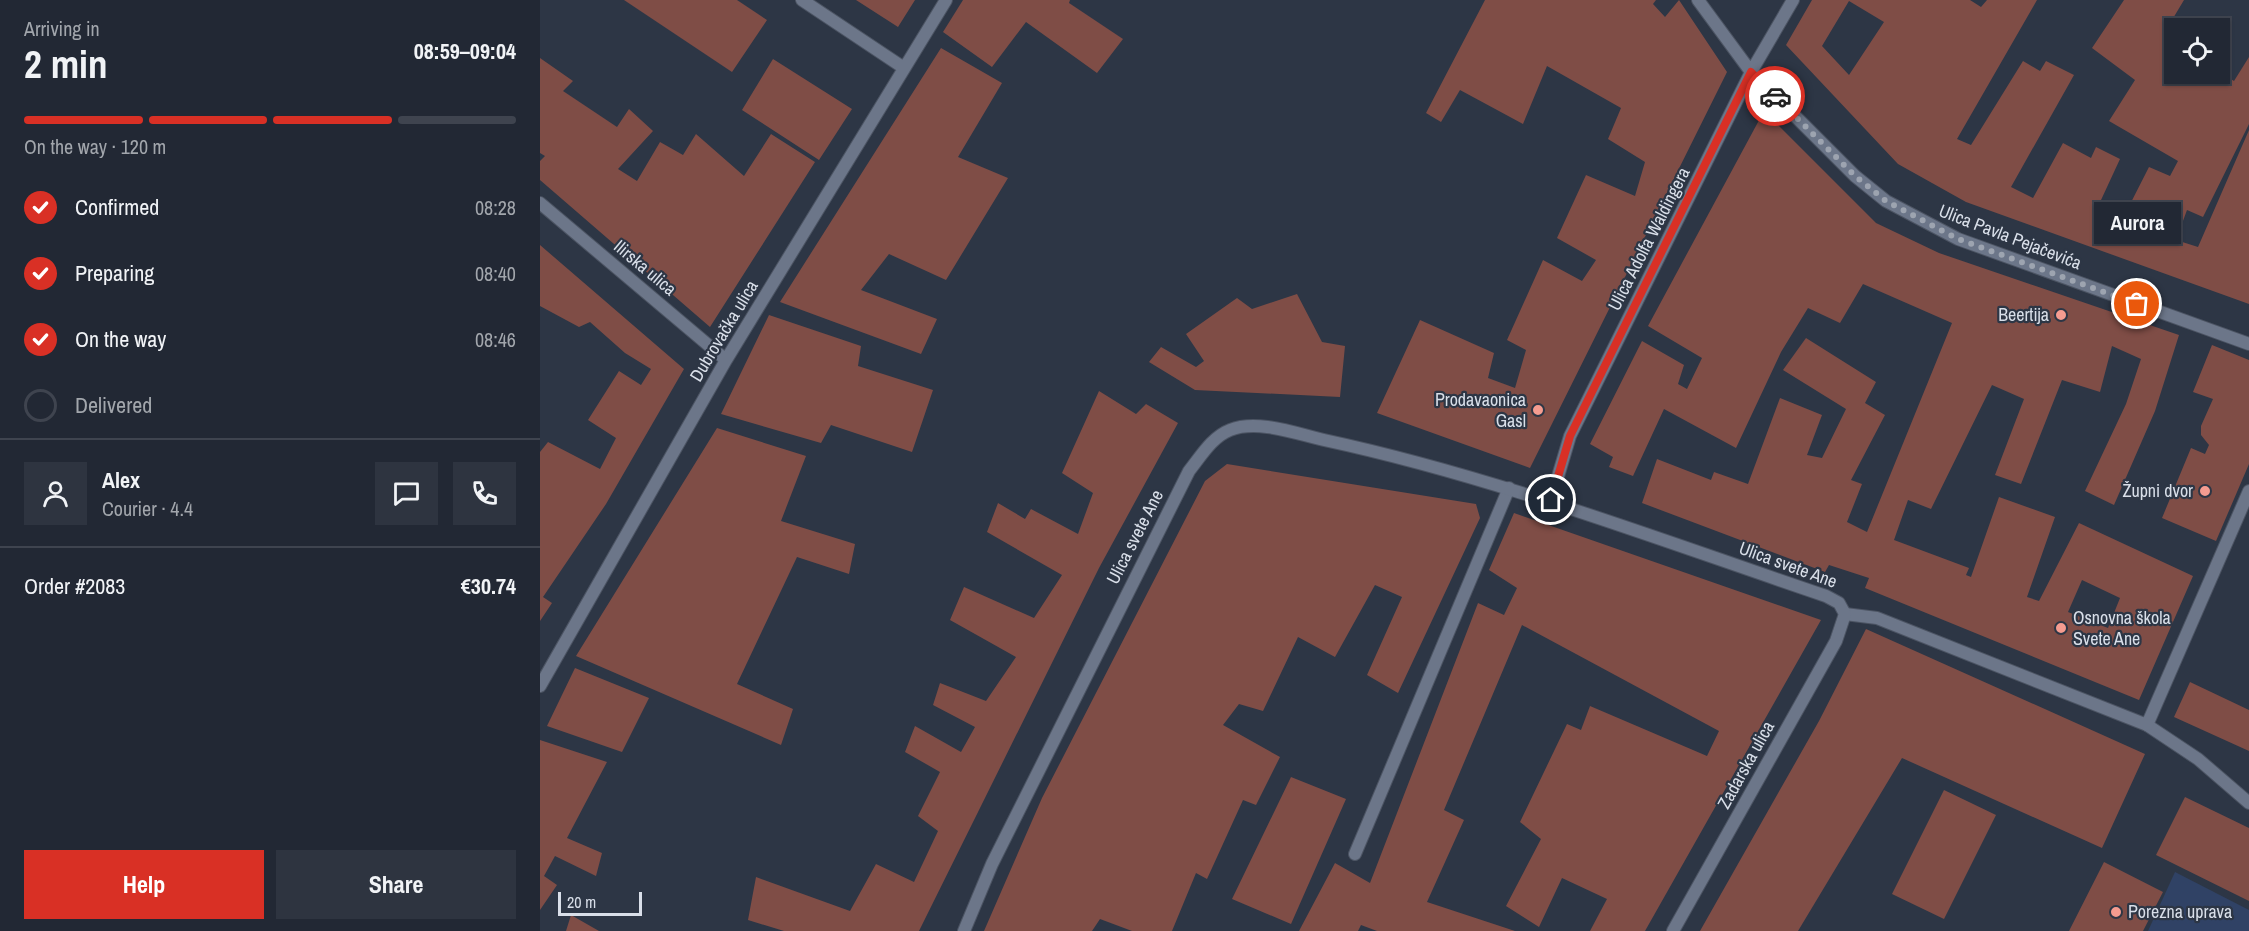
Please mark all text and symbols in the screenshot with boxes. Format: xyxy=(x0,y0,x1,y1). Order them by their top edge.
text: Arriving in xyxy=(24,15,100,42)
map controls xyxy=(2164,18,2230,84)
button: locate xyxy=(2164,18,2230,84)
text: 08:59–09:04 xyxy=(414,36,516,66)
text: 2 min xyxy=(24,38,108,90)
courier xyxy=(1745,66,1805,126)
icon: car xyxy=(1759,80,1792,113)
text: On the way · 120 m xyxy=(24,133,166,160)
street label: Ulica Adolfa Waldingera xyxy=(1602,163,1696,315)
icon: check xyxy=(24,191,57,224)
text: Confirmed xyxy=(75,192,159,222)
text: 08:28 xyxy=(475,194,516,221)
street label: Ulica Pavla Pejačevića xyxy=(1935,198,2085,275)
callout: Aurora xyxy=(2094,202,2180,244)
text: Aurora xyxy=(2111,209,2164,236)
street label: Ilirska ulica xyxy=(609,234,682,301)
icon: check xyxy=(24,257,57,290)
text: Preparing xyxy=(75,258,154,288)
text: 08:40 xyxy=(475,260,516,287)
street label: Dubrovačka ulica xyxy=(683,275,764,386)
pin xyxy=(2111,278,2162,329)
icon: bag xyxy=(2120,287,2153,320)
place label: Beertija xyxy=(1998,302,2049,327)
marker: Beertija xyxy=(2054,308,2068,322)
icon: check xyxy=(24,323,57,356)
text: On the way xyxy=(75,324,166,354)
text: 08:46 xyxy=(475,326,516,353)
place label: Prodavaonica Gasl xyxy=(1435,387,1526,433)
text: Delivered xyxy=(75,390,152,420)
marker: Prodavaonica Gasl xyxy=(1531,403,1545,417)
button: person xyxy=(24,462,87,525)
button: chat xyxy=(375,462,438,525)
button: phone xyxy=(453,462,516,525)
text: Alex xyxy=(102,465,140,495)
pin xyxy=(1525,474,1576,525)
place label: Župni dvor xyxy=(2122,478,2193,503)
icon: home xyxy=(1534,483,1567,516)
marker: Župni dvor xyxy=(2198,484,2212,498)
street label: Ulica svete Ane xyxy=(1100,485,1169,588)
text: Courier · 4.4 xyxy=(102,495,193,522)
street label: Ulica svete Ane xyxy=(1736,535,1841,594)
text: Order #2083 xyxy=(24,571,125,601)
text: €30.74 xyxy=(461,571,516,601)
place label: Osnovna škola Svete Ane xyxy=(2073,605,2171,651)
marker: Osnovna škola Svete Ane xyxy=(2054,621,2068,635)
street label: Zadarska ulica xyxy=(1711,716,1780,813)
button: Help xyxy=(24,850,264,919)
button: Share xyxy=(276,850,516,919)
scale bar xyxy=(558,889,642,916)
text: 20 m xyxy=(567,891,596,913)
place label: Porezna uprava xyxy=(2128,899,2232,924)
marker: Porezna uprava xyxy=(2109,905,2123,919)

